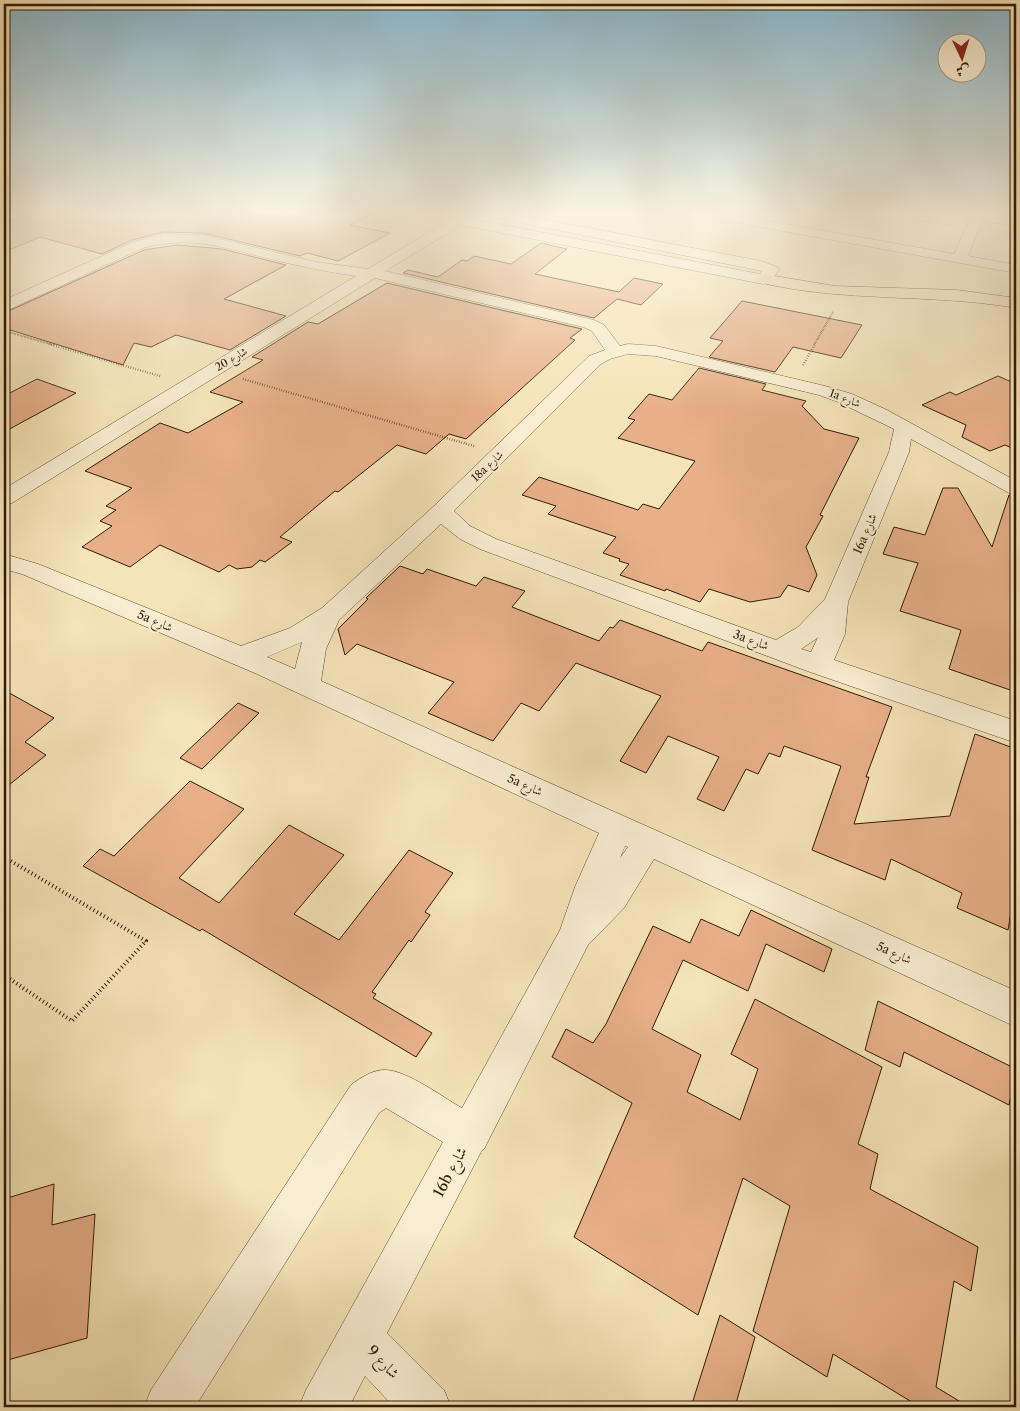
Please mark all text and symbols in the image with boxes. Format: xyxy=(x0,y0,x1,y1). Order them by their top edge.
north arrow xyxy=(938,32,988,82)
text: ش xyxy=(955,62,970,80)
street label: شارع 20 xyxy=(212,344,251,377)
street label: 1a شارع xyxy=(826,386,863,413)
street label: 18a شارع xyxy=(468,447,508,487)
street label: 16a شارع xyxy=(849,511,883,558)
street label: 5a شارع xyxy=(134,606,175,638)
street label: 3a شارع xyxy=(730,626,771,657)
street label: 5a شارع xyxy=(504,770,545,803)
street label: 5a شارع xyxy=(873,938,914,971)
street label: 16b شارع xyxy=(428,1143,474,1202)
street label: شارع 9 xyxy=(360,1341,404,1385)

